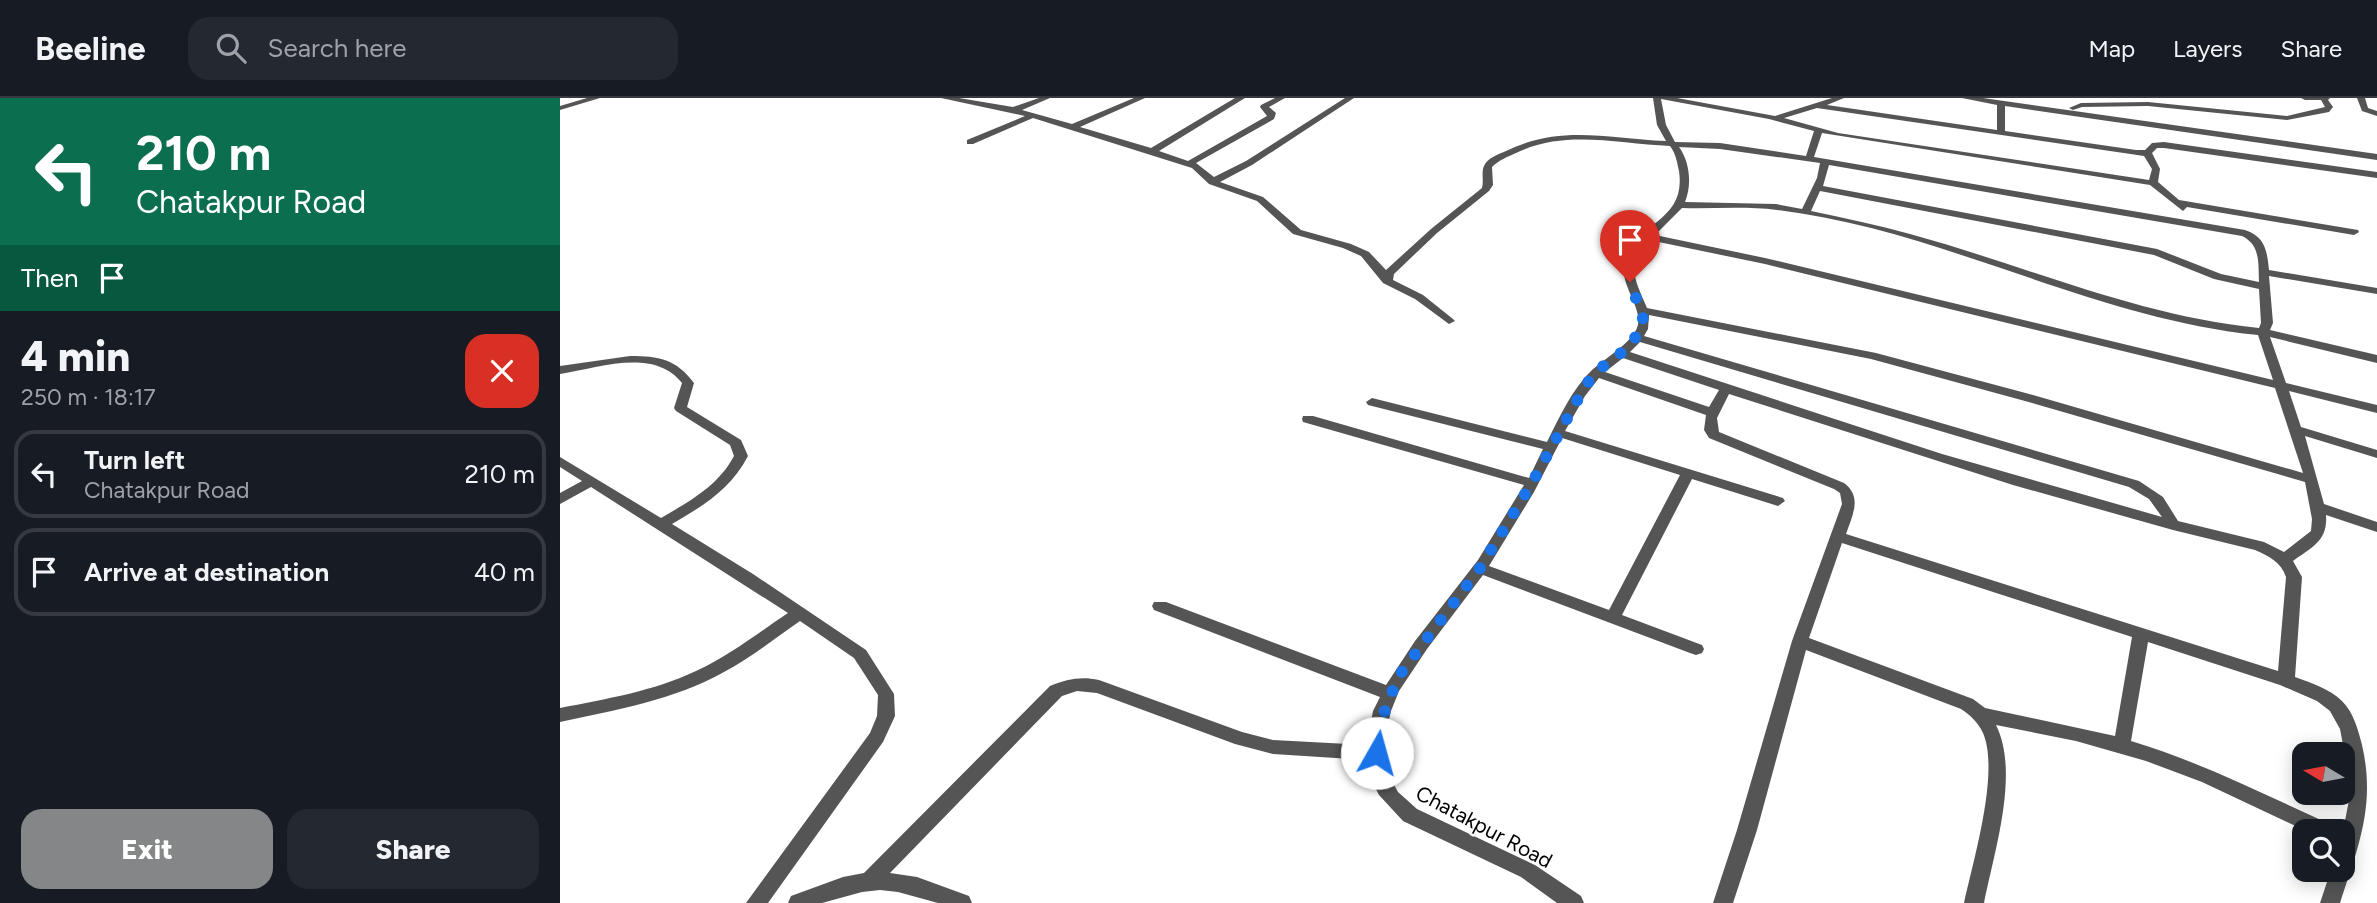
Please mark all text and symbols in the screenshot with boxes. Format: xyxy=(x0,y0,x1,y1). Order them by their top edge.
search box xyxy=(188,17,678,80)
text: Beeline xyxy=(35,29,146,68)
icon: search xyxy=(212,29,250,67)
text: Search here xyxy=(268,32,406,64)
text: Map xyxy=(2088,34,2135,63)
text: Layers xyxy=(2173,34,2242,63)
text: Share xyxy=(2280,34,2342,63)
text: 210 m xyxy=(136,123,271,182)
icon: left xyxy=(21,126,112,217)
text: Chatakpur Road xyxy=(136,183,366,221)
pin xyxy=(1600,210,1660,282)
icon: arrive xyxy=(1611,221,1649,259)
icon: arrive xyxy=(93,259,131,297)
text: Then xyxy=(21,262,79,294)
text: 4 min xyxy=(21,331,130,382)
button: close xyxy=(465,334,539,408)
text: 250 m · 18:17 xyxy=(21,383,156,411)
text: Turn left xyxy=(84,444,185,476)
icon: left xyxy=(25,455,63,493)
text: 210 m xyxy=(465,458,535,490)
text: Chatakpur Road xyxy=(84,476,250,504)
icon: arrive xyxy=(25,553,63,591)
text: Arrive at destination xyxy=(84,556,329,588)
text: 40 m xyxy=(474,556,535,588)
position arrow xyxy=(1340,716,1414,790)
north arrow xyxy=(2292,742,2356,805)
map controls xyxy=(2292,742,2355,882)
street label: Chatakpur Road xyxy=(1412,780,1557,873)
button: Exit xyxy=(21,809,273,889)
button: Share xyxy=(287,809,539,889)
button: search xyxy=(2292,819,2355,882)

